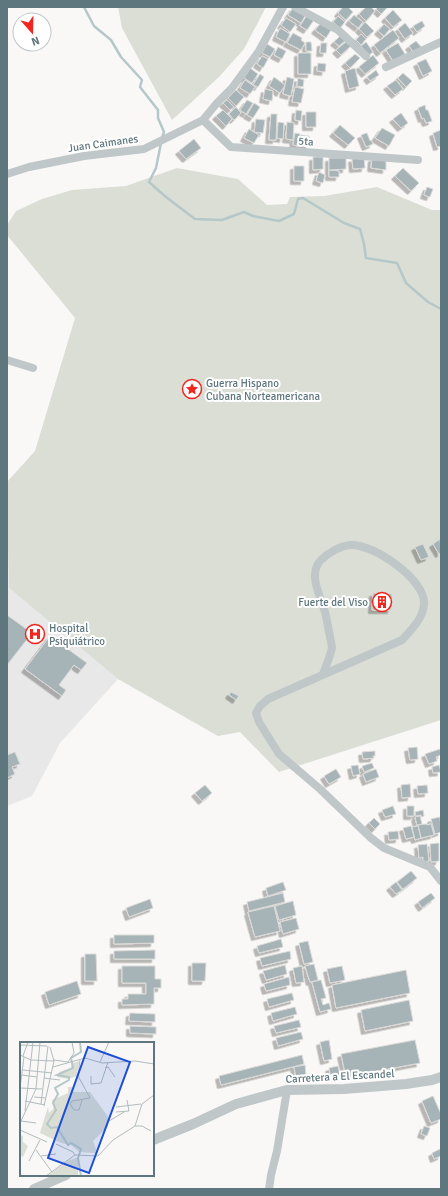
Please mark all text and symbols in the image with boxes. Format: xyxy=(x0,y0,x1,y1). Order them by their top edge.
north arrow xyxy=(12,12,52,52)
text: N xyxy=(29,34,41,48)
street label: Juan Caimanes xyxy=(67,132,139,155)
street label: 5ta xyxy=(298,134,315,149)
place label: Guerra Hispano Cubana Norteamericana xyxy=(206,377,321,403)
place icon: Guerra Hispano Cubana Norteamericana xyxy=(181,378,203,400)
building icon: Fuerte del Viso xyxy=(371,591,393,613)
place label: Fuerte del Viso xyxy=(298,596,368,609)
place label: Hospital Psiquiátrico xyxy=(49,622,105,648)
hospital icon: Hospital Psiquiátrico xyxy=(24,623,46,645)
inset map xyxy=(20,1042,154,1176)
street label: Carretera a El Escandel xyxy=(285,1067,395,1086)

